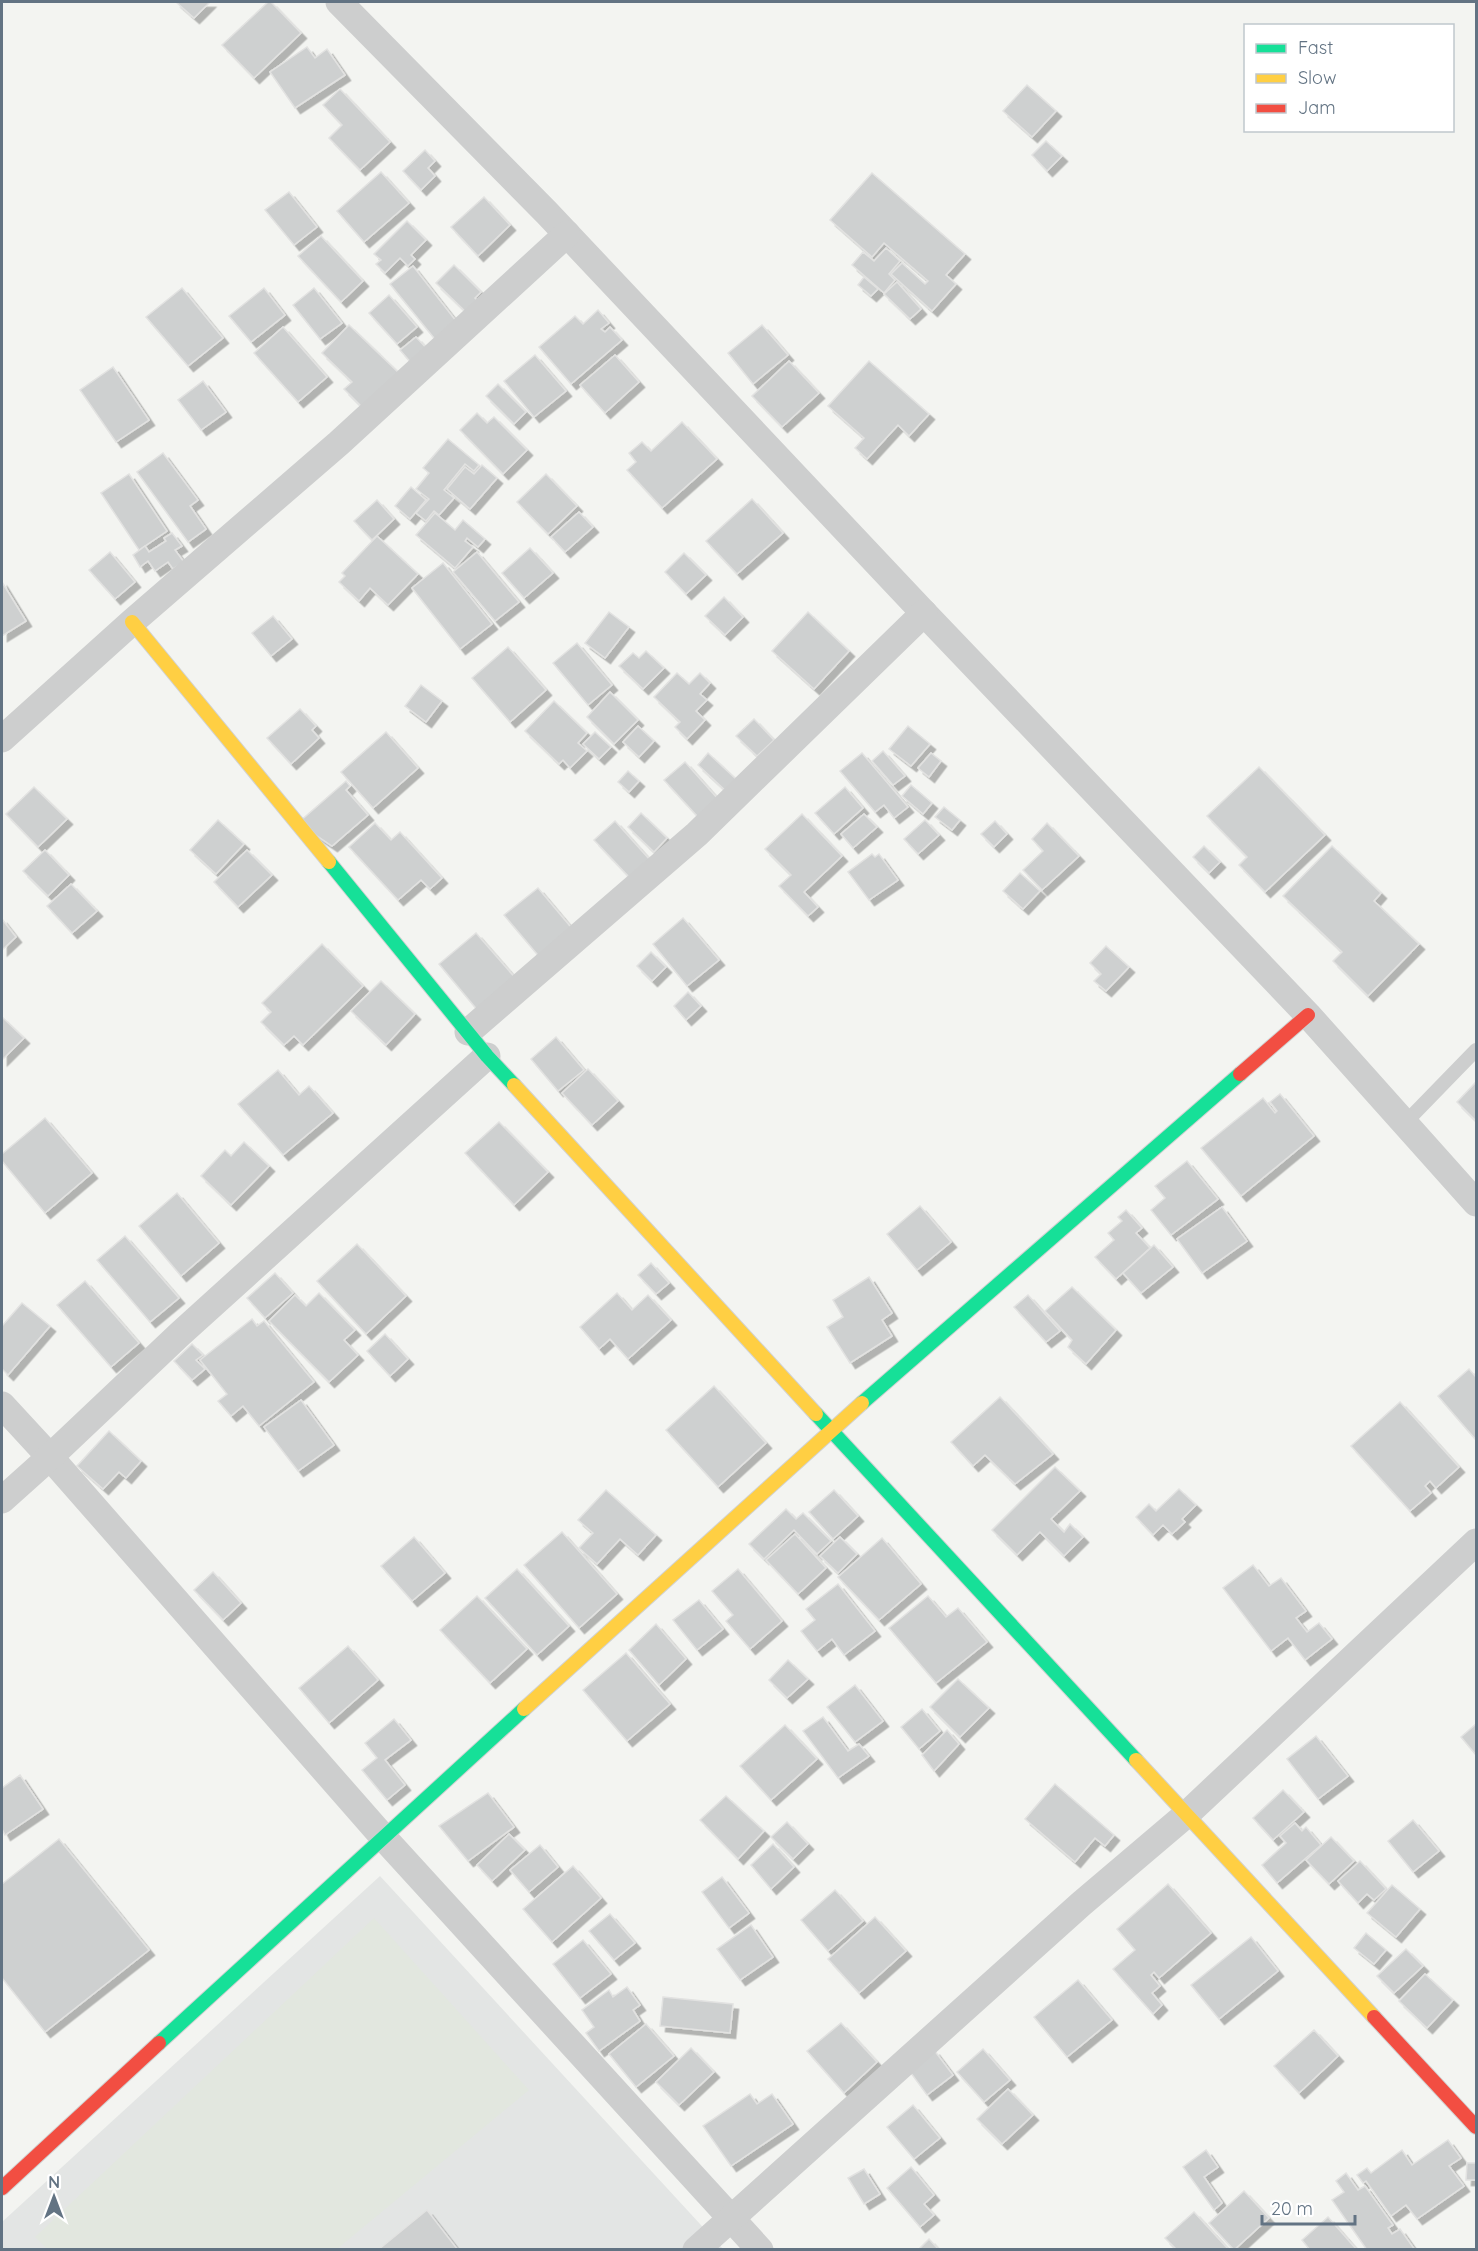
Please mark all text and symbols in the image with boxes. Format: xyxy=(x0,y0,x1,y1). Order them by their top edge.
legend xyxy=(1244,24,1454,132)
text: Fast xyxy=(1298,36,1333,59)
text: Slow xyxy=(1298,66,1336,89)
text: Jam xyxy=(1298,96,1336,119)
north arrow xyxy=(24,2167,84,2227)
text: N xyxy=(48,2172,60,2192)
scale bar xyxy=(1262,2188,1355,2226)
text: 20 m xyxy=(1271,2197,1313,2220)

